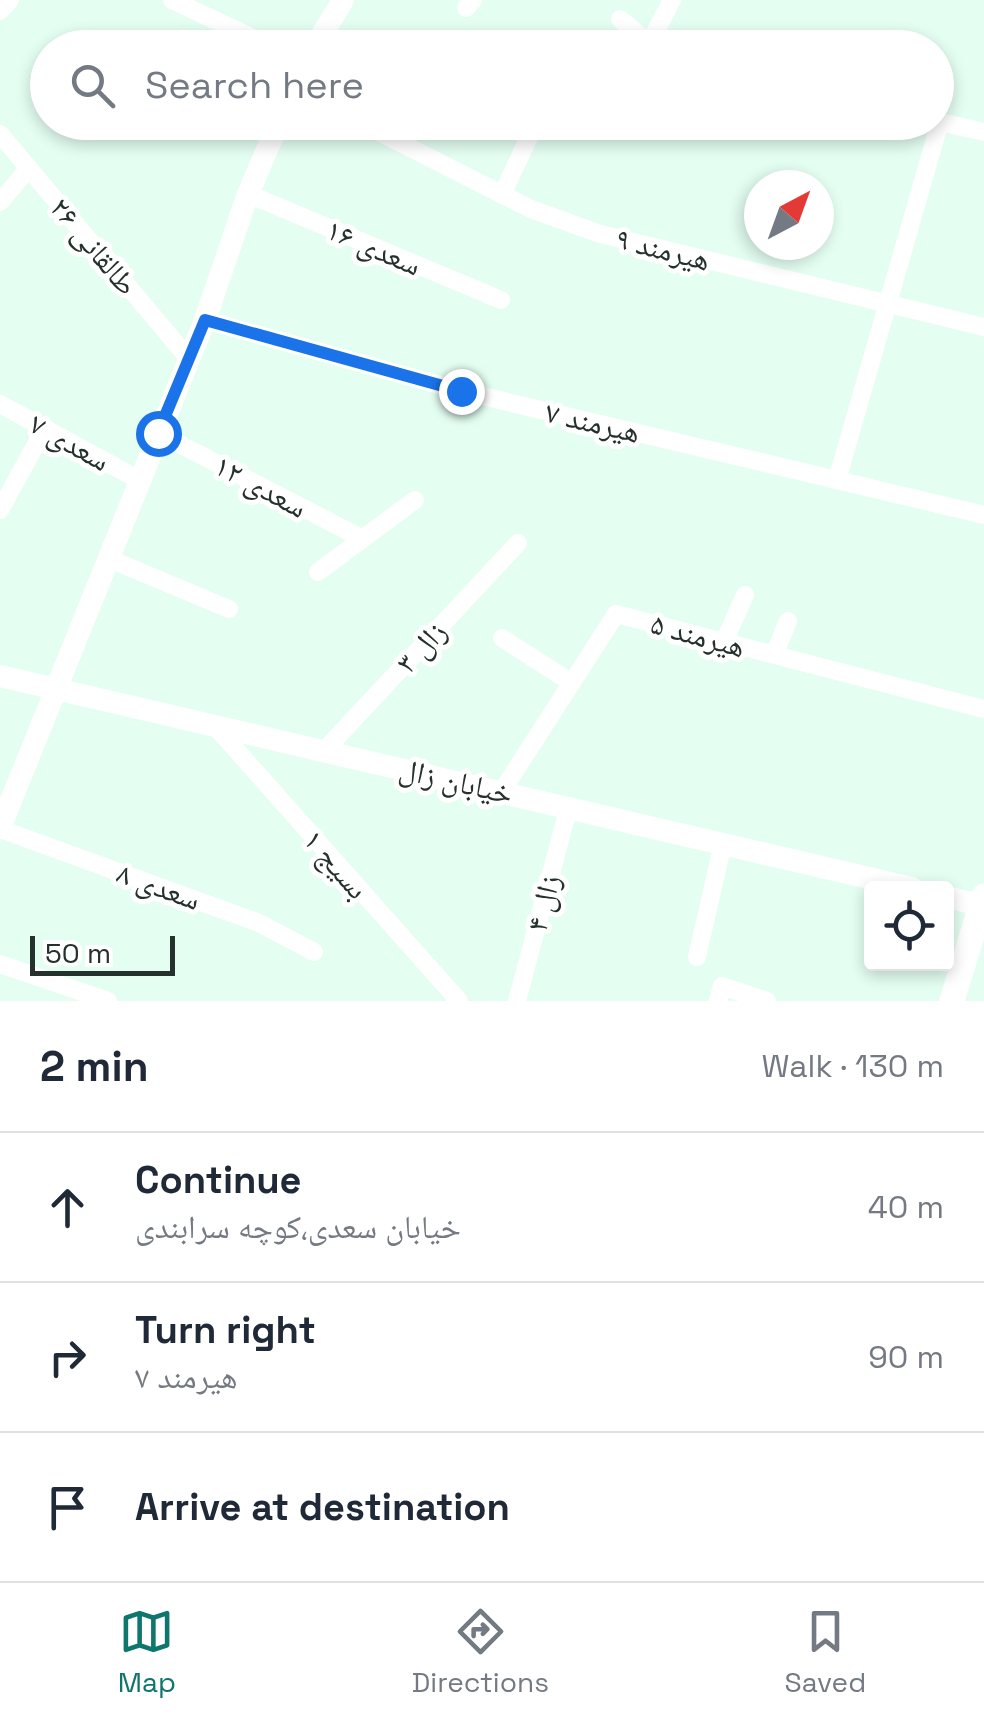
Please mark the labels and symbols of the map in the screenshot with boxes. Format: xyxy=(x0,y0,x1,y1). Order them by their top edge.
north arrow xyxy=(744,170,834,260)
street label: طالقانی ۲۶ xyxy=(42,189,146,303)
street label: سعدی ۱۶ xyxy=(321,210,427,284)
street label: هیرمند ٩ xyxy=(612,218,714,280)
route end xyxy=(439,369,485,415)
street label: هیرمند ٧ xyxy=(542,392,644,452)
street label: سعدی ۷ xyxy=(23,404,117,480)
route start xyxy=(136,411,182,457)
street label: سعدی ۱۲ xyxy=(208,445,314,527)
street label: هیرمند ۵ xyxy=(647,604,749,666)
street label: زال ۳ xyxy=(387,613,455,681)
street label: خیابان زال xyxy=(396,749,516,813)
street label: بسیج ۱ xyxy=(295,821,377,907)
street label: سعدی ۸ xyxy=(112,853,206,919)
street label: زال ۴ xyxy=(517,870,569,936)
scale bar xyxy=(30,931,175,976)

